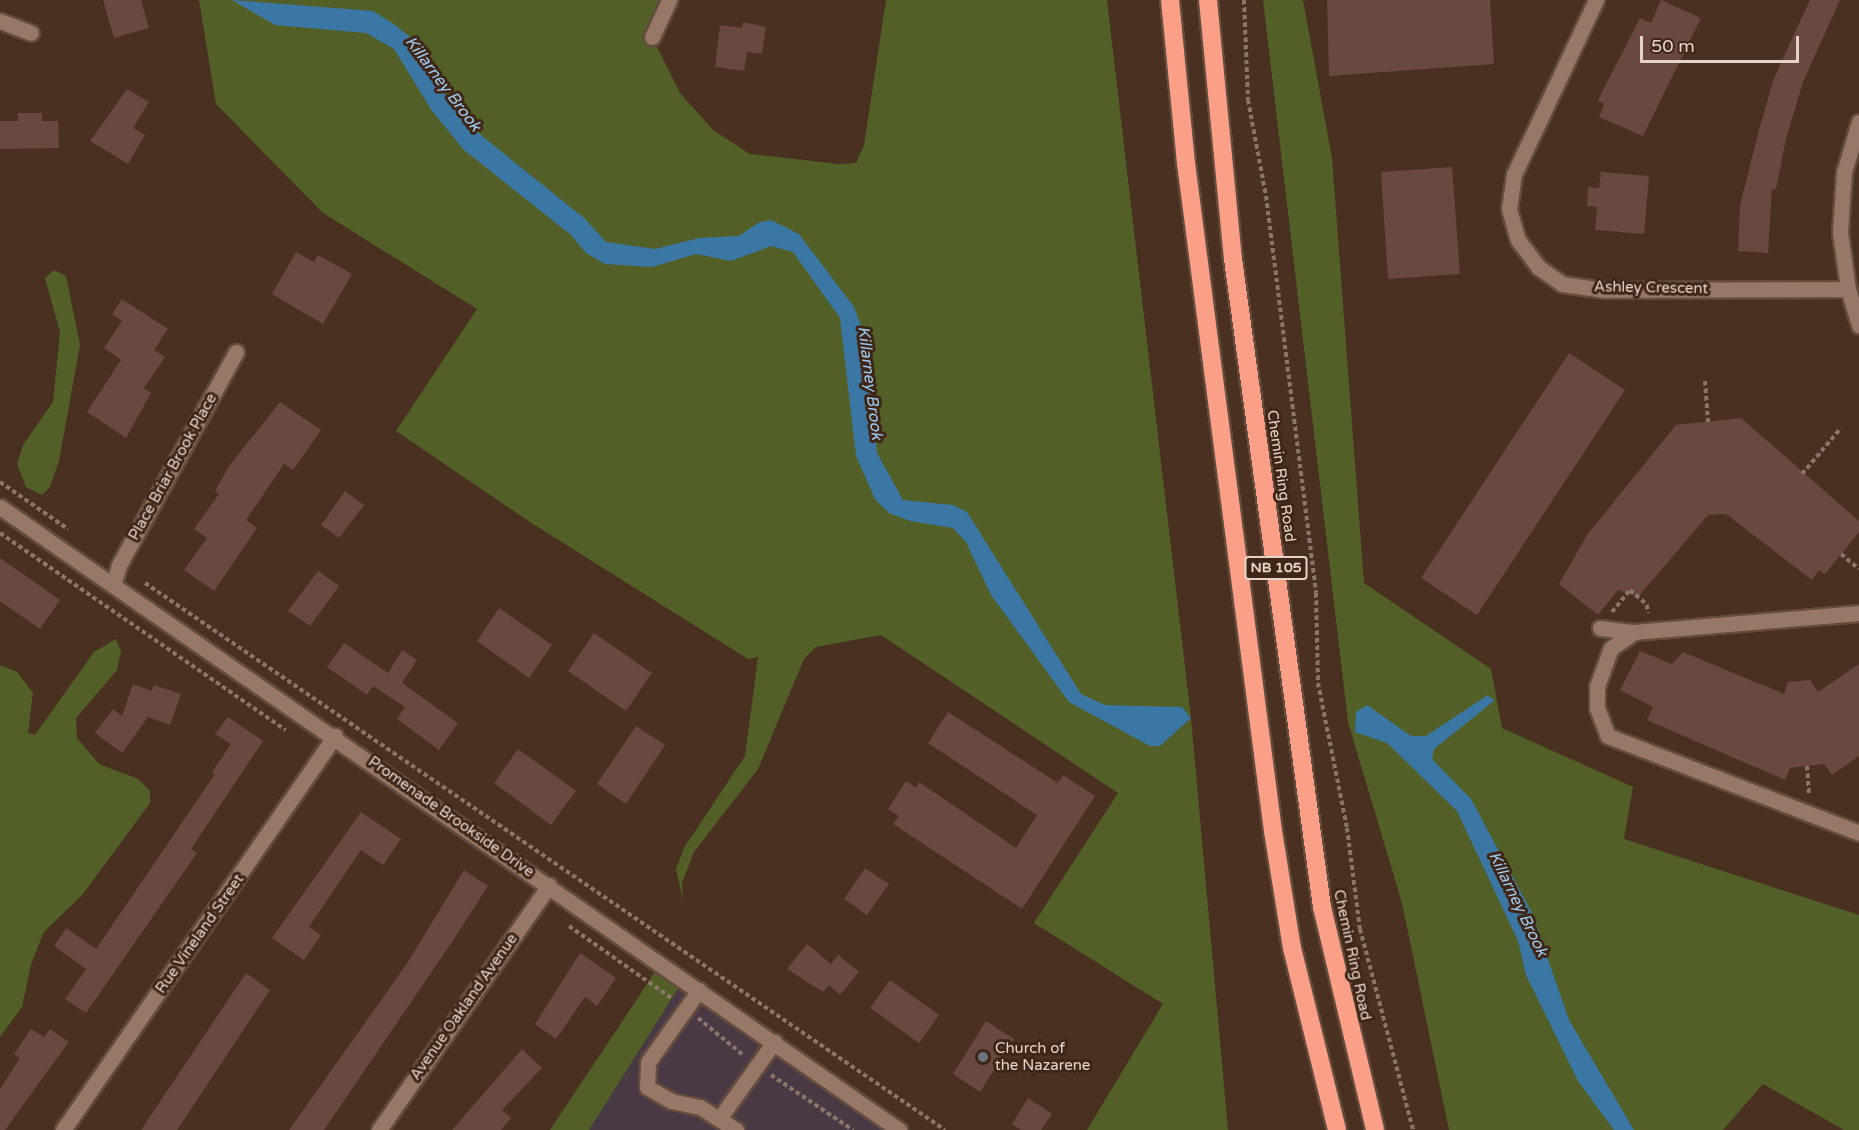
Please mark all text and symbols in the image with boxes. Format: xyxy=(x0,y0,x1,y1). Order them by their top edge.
scale bar xyxy=(1643,24,1802,62)
water label: Killarney Brook xyxy=(401,33,485,135)
text: 50 m xyxy=(1651,35,1695,57)
street label: Ashley Crescent xyxy=(1594,278,1708,298)
water label: Killarney Brook xyxy=(854,325,886,441)
street label: Place Briar Brook Place xyxy=(125,390,221,544)
street label: Chemin Ring Road xyxy=(1263,409,1299,543)
road number: NB 105 xyxy=(1244,557,1308,579)
street label: Promenade Brookside Drive xyxy=(365,753,537,881)
water label: Killarney Brook xyxy=(1484,848,1552,960)
street label: Rue Vineland Street xyxy=(152,871,248,997)
street label: Chemin Ring Road xyxy=(1329,888,1375,1022)
street label: Avenue Oakland Avenue xyxy=(407,930,521,1084)
place label: Church of the Nazarene xyxy=(995,1039,1090,1074)
marker: Church of the Nazarene xyxy=(976,1050,990,1064)

